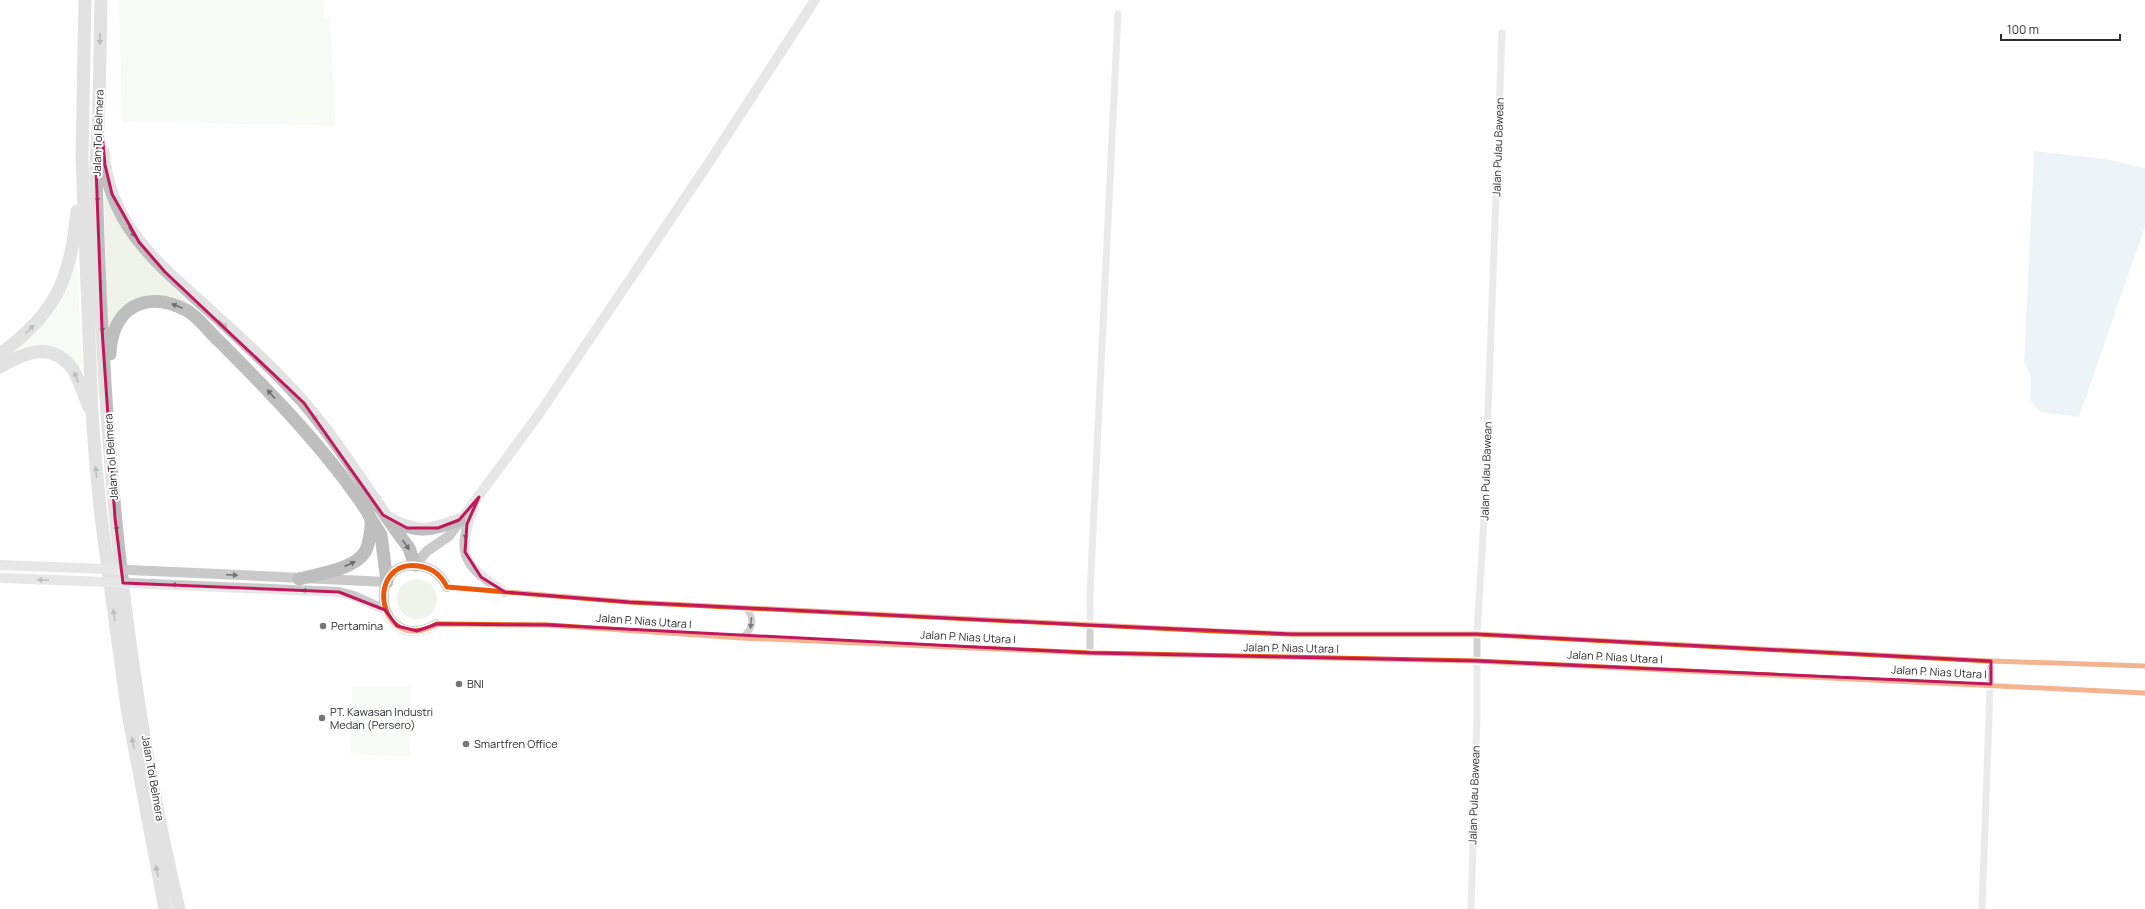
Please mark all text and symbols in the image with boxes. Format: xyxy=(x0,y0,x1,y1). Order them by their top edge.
scale bar xyxy=(2001,16,2120,42)
text: 100 m xyxy=(2007,21,2039,38)
one-way arrow xyxy=(97,33,104,45)
street label: Jalan Tol Belmera xyxy=(88,89,107,177)
street label: Jalan Pulau Bawean xyxy=(1488,97,1507,197)
one-way arrow xyxy=(94,191,100,204)
one-way arrow xyxy=(128,227,136,237)
one-way arrow xyxy=(171,303,182,309)
one-way arrow xyxy=(218,319,228,329)
one-way arrow xyxy=(99,321,105,334)
one-way arrow xyxy=(25,324,35,334)
one-way arrow xyxy=(72,371,78,383)
one-way arrow xyxy=(267,390,276,399)
one-way arrow xyxy=(310,411,318,422)
street label: Jalan Tol Belmera xyxy=(100,413,121,501)
street label: Jalan Pulau Bawean xyxy=(1476,421,1495,521)
one-way arrow xyxy=(93,466,100,478)
one-way arrow xyxy=(113,520,119,532)
one-way arrow xyxy=(463,527,469,540)
one-way arrow xyxy=(402,540,410,550)
one-way arrow xyxy=(344,561,355,567)
one-way arrow xyxy=(226,572,238,579)
one-way arrow xyxy=(37,576,49,583)
one-way arrow xyxy=(170,582,183,588)
one-way arrow xyxy=(300,588,313,594)
one-way arrow xyxy=(111,608,117,621)
street label: Jalan P. Nias Utara I xyxy=(596,610,692,631)
one-way arrow xyxy=(748,617,754,629)
place label: Pertamina xyxy=(331,618,383,633)
marker: Pertamina xyxy=(318,621,328,631)
street label: Jalan P. Nias Utara I xyxy=(920,627,1016,646)
street label: Jalan P. Nias Utara I xyxy=(1243,639,1339,656)
street label: Jalan P. Nias Utara I xyxy=(1567,647,1663,666)
street label: Jalan P. Nias Utara I xyxy=(1891,662,1987,681)
place label: BNI xyxy=(467,676,484,691)
marker: BNI xyxy=(454,679,464,689)
place label: PT. Kawasan Industri Medan (Persero) xyxy=(330,704,433,732)
marker: PT. Kawasan Industri Medan (Persero) xyxy=(317,713,327,723)
street label: Jalan Tol Belmera xyxy=(139,734,168,822)
place label: Smartfren Office xyxy=(474,736,558,751)
one-way arrow xyxy=(130,737,136,749)
marker: Smartfren Office xyxy=(461,739,471,749)
street label: Jalan Pulau Bawean xyxy=(1464,745,1483,845)
one-way arrow xyxy=(154,865,160,877)

